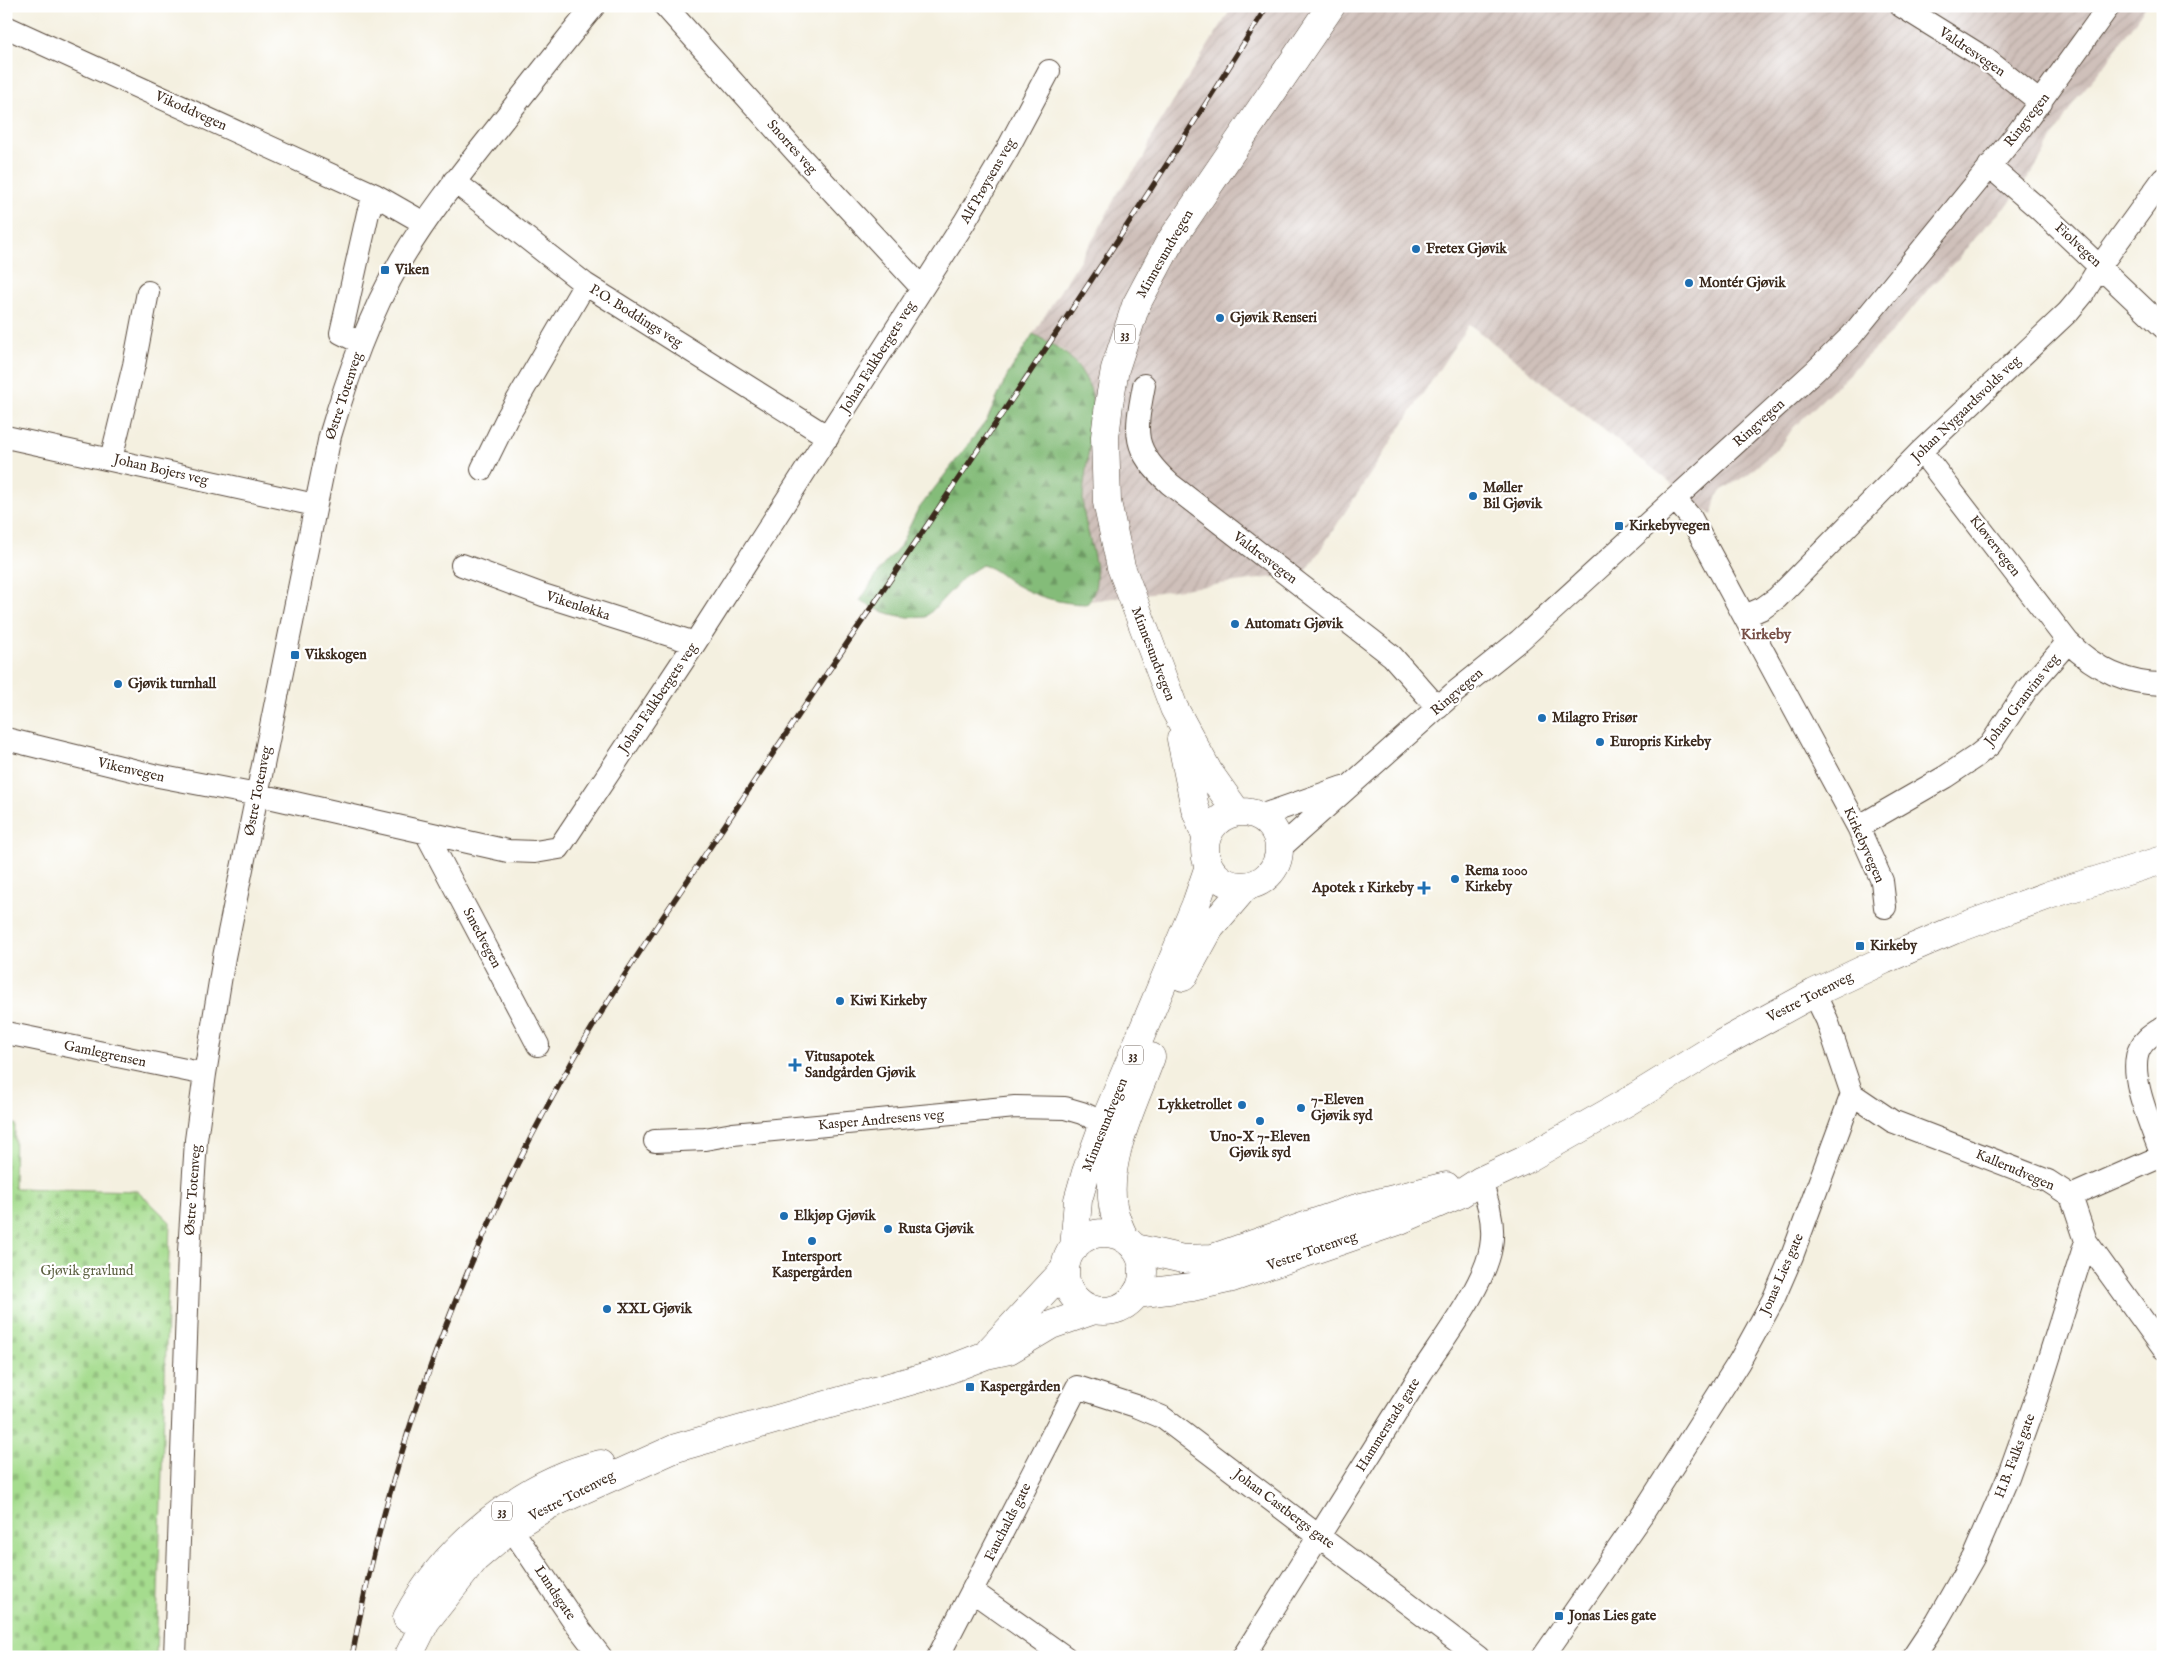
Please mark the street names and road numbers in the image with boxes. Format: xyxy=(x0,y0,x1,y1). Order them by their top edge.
street label: Valdresvegen xyxy=(1935,23,2009,81)
street label: Vikoddvegen xyxy=(151,87,230,135)
street label: Ringvegen xyxy=(2000,89,2054,151)
street label: Snorres veg xyxy=(763,116,821,178)
street label: Alf Prøysens veg xyxy=(956,135,1020,228)
street label: Minnesundvegen xyxy=(1132,206,1198,302)
street label: Fiolvegen xyxy=(2051,219,2106,272)
street label: P.O. Boddings veg xyxy=(586,280,686,352)
street label: Johan Falkbergets veg xyxy=(835,297,920,418)
road number: 33 xyxy=(1115,324,1135,344)
street label: Østre Totenveg xyxy=(321,350,367,442)
street label: Johan Nygaardsvolds veg xyxy=(1906,352,2025,467)
street label: Ringvegen xyxy=(1729,395,1789,451)
street label: Johan Bojers veg xyxy=(110,450,210,490)
street label: Kløvervegen xyxy=(1965,512,2025,581)
street label: Valdresvegen xyxy=(1228,527,1301,588)
street label: Vikenløkka xyxy=(543,587,613,625)
street label: Minnesundvegen xyxy=(1127,604,1179,704)
street label: Johan Falkbergets veg xyxy=(613,639,702,758)
street label: Johan Granvins veg xyxy=(1979,650,2064,751)
street label: Ringvegen xyxy=(1427,664,1487,720)
street label: Østre Totenveg xyxy=(240,744,276,837)
street label: Vikenvegen xyxy=(95,753,167,787)
street label: Kirkebyvegen xyxy=(1839,804,1889,886)
street label: Smedvegen xyxy=(459,905,506,972)
street label: Vestre Totenveg xyxy=(1763,967,1856,1027)
street label: Gamlegrensen xyxy=(62,1037,148,1072)
road number: 33 xyxy=(1123,1046,1143,1064)
street label: Minnesundvegen xyxy=(1078,1075,1132,1174)
street label: Kasper Andresens veg xyxy=(817,1105,945,1134)
street label: Østre Totenveg xyxy=(181,1144,205,1236)
street label: Kallerudvegen xyxy=(1973,1145,2058,1195)
street label: Vestre Totenveg xyxy=(1263,1227,1360,1275)
street label: Jonas Lies gate xyxy=(1755,1230,1808,1319)
street label: Hammerstads gate xyxy=(1352,1374,1424,1475)
street label: H.B. Falks gate xyxy=(1991,1411,2040,1501)
street label: Johan Castbergs gate xyxy=(1228,1464,1339,1553)
street label: Vestre Totenveg xyxy=(525,1466,618,1526)
street label: Fauchalds gate xyxy=(981,1479,1036,1564)
road number: 33 xyxy=(492,1502,512,1520)
street label: Lundsgate xyxy=(530,1562,580,1624)

